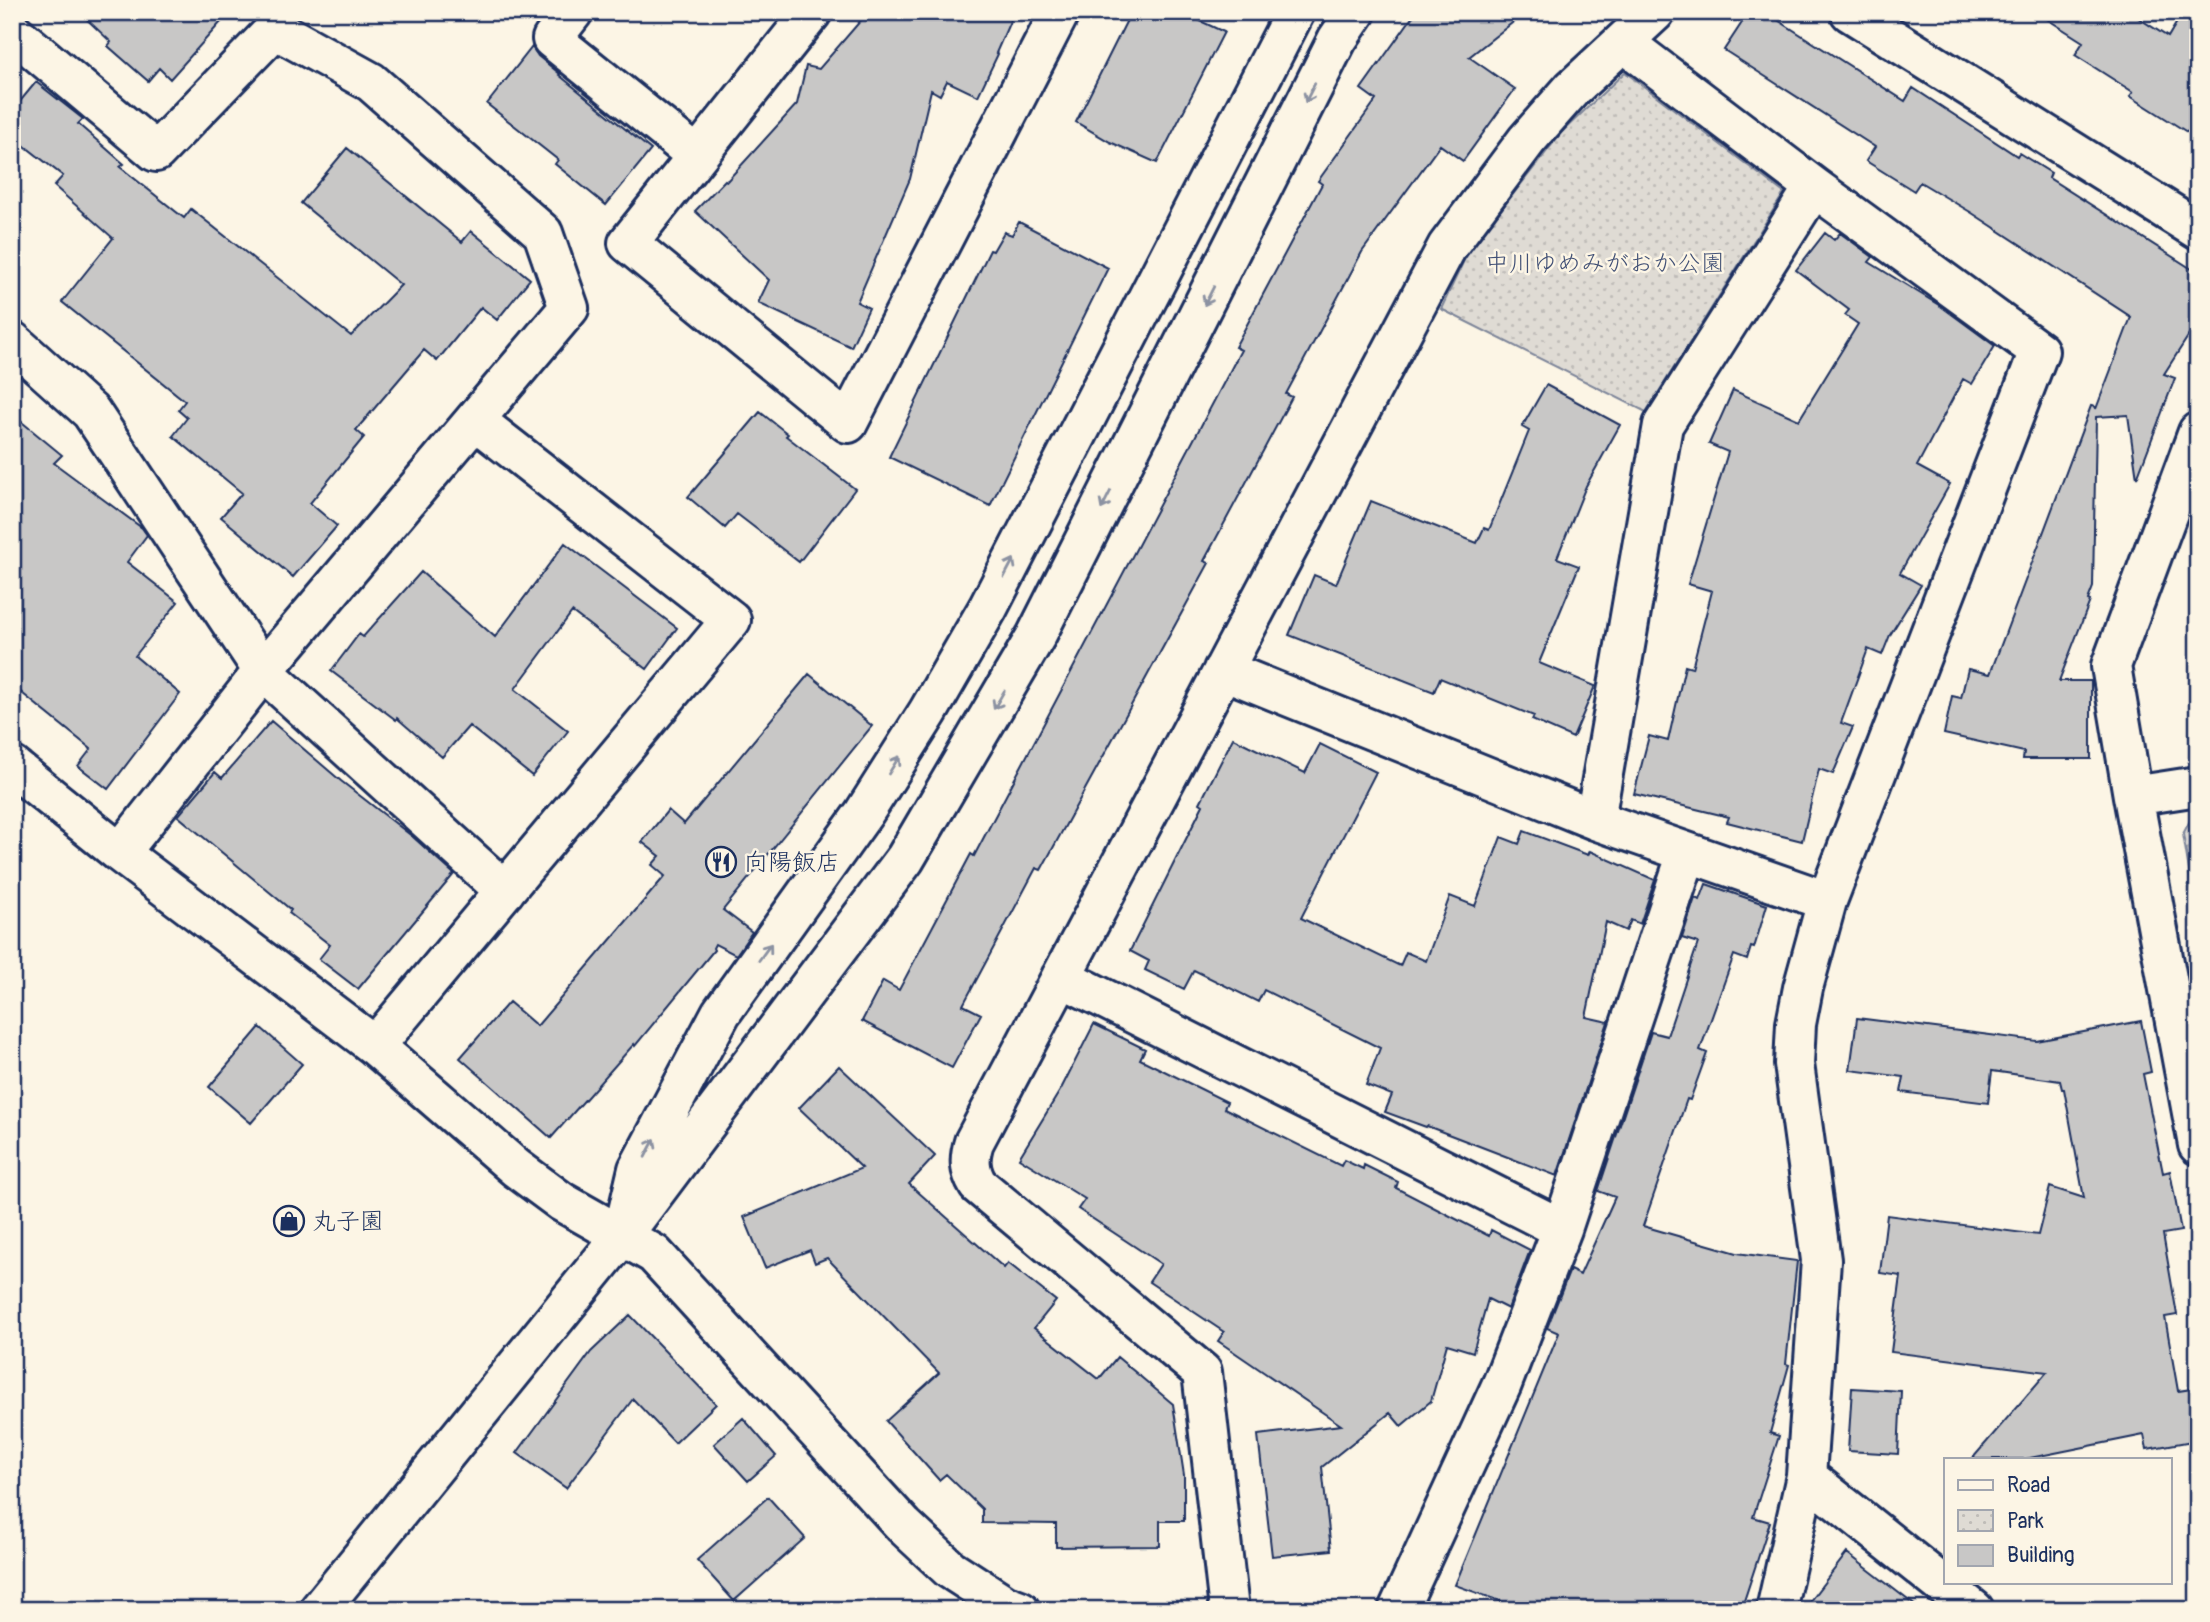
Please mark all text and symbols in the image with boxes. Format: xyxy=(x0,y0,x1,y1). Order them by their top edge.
one-way arrow xyxy=(1303,82,1317,103)
park label: 中川ゆめみがおか公園 xyxy=(1485,249,1725,278)
one-way arrow xyxy=(1201,285,1215,306)
one-way arrow xyxy=(1099,489,1113,510)
one-way arrow xyxy=(1002,558,1016,579)
one-way arrow xyxy=(992,690,1006,710)
one-way arrow xyxy=(888,755,902,775)
restaurant icon: 向陽飯店 xyxy=(704,845,738,879)
place label: 向陽飯店 xyxy=(744,848,840,877)
one-way arrow xyxy=(757,943,772,962)
one-way arrow xyxy=(643,1138,657,1158)
shop icon: 丸子園 xyxy=(272,1204,306,1238)
place label: 丸子園 xyxy=(312,1207,384,1236)
legend xyxy=(1944,1458,2172,1584)
text: Road xyxy=(2007,1472,2051,1499)
text: Park xyxy=(2007,1508,2044,1535)
text: Building xyxy=(2007,1542,2074,1569)

